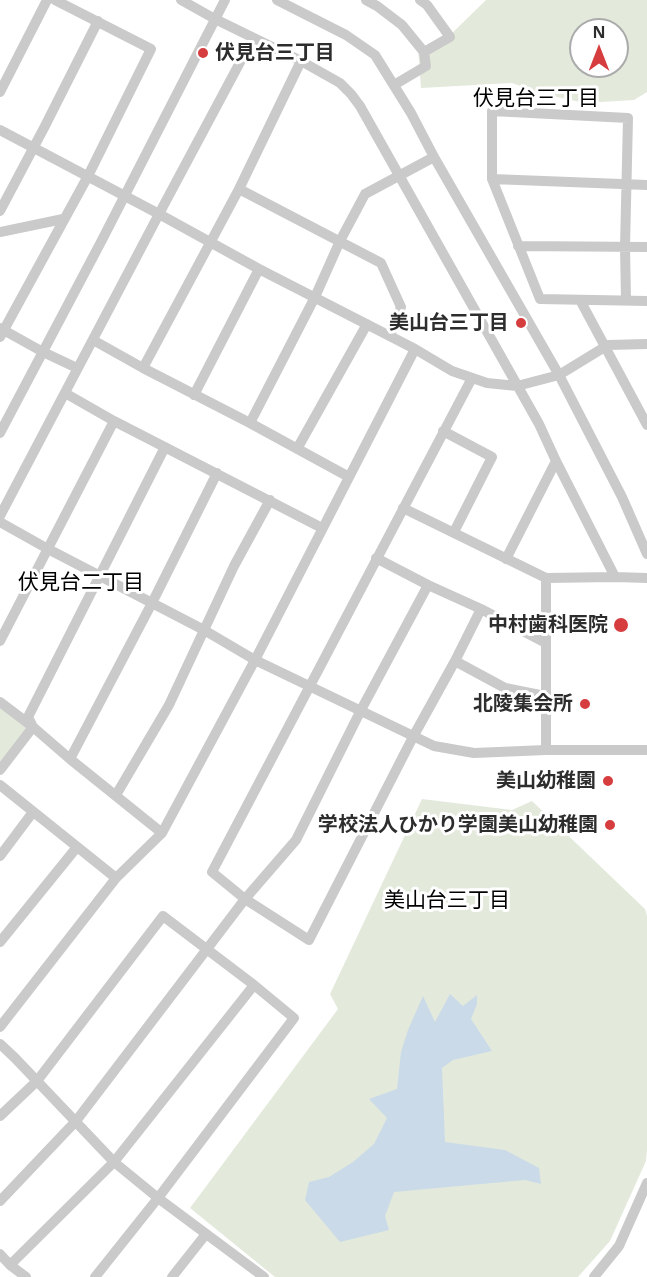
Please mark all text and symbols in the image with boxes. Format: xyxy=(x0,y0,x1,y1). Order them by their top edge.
north arrow xyxy=(569,18,629,78)
text: N xyxy=(592,21,606,43)
place label: 伏見台三丁目 xyxy=(215,41,335,65)
marker: 伏見台三丁目 xyxy=(196,46,210,60)
district label: 伏見台三丁目 xyxy=(473,86,599,112)
place label: 美山台三丁目 xyxy=(389,311,509,335)
marker: 美山台三丁目 xyxy=(514,316,528,330)
district label: 伏見台二丁目 xyxy=(18,570,144,596)
place label: 中村歯科医院 xyxy=(488,613,608,637)
marker: 中村歯科医院 xyxy=(612,616,630,634)
place label: 北陵集会所 xyxy=(473,692,573,716)
marker: 北陵集会所 xyxy=(578,697,592,711)
place label: 美山幼稚園 xyxy=(496,769,596,793)
marker: 美山幼稚園 xyxy=(601,774,615,788)
place label: 学校法人ひかり学園美山幼稚園 xyxy=(318,813,598,837)
marker: 学校法人ひかり学園美山幼稚園 xyxy=(603,818,617,832)
district label: 美山台三丁目 xyxy=(384,888,510,914)

